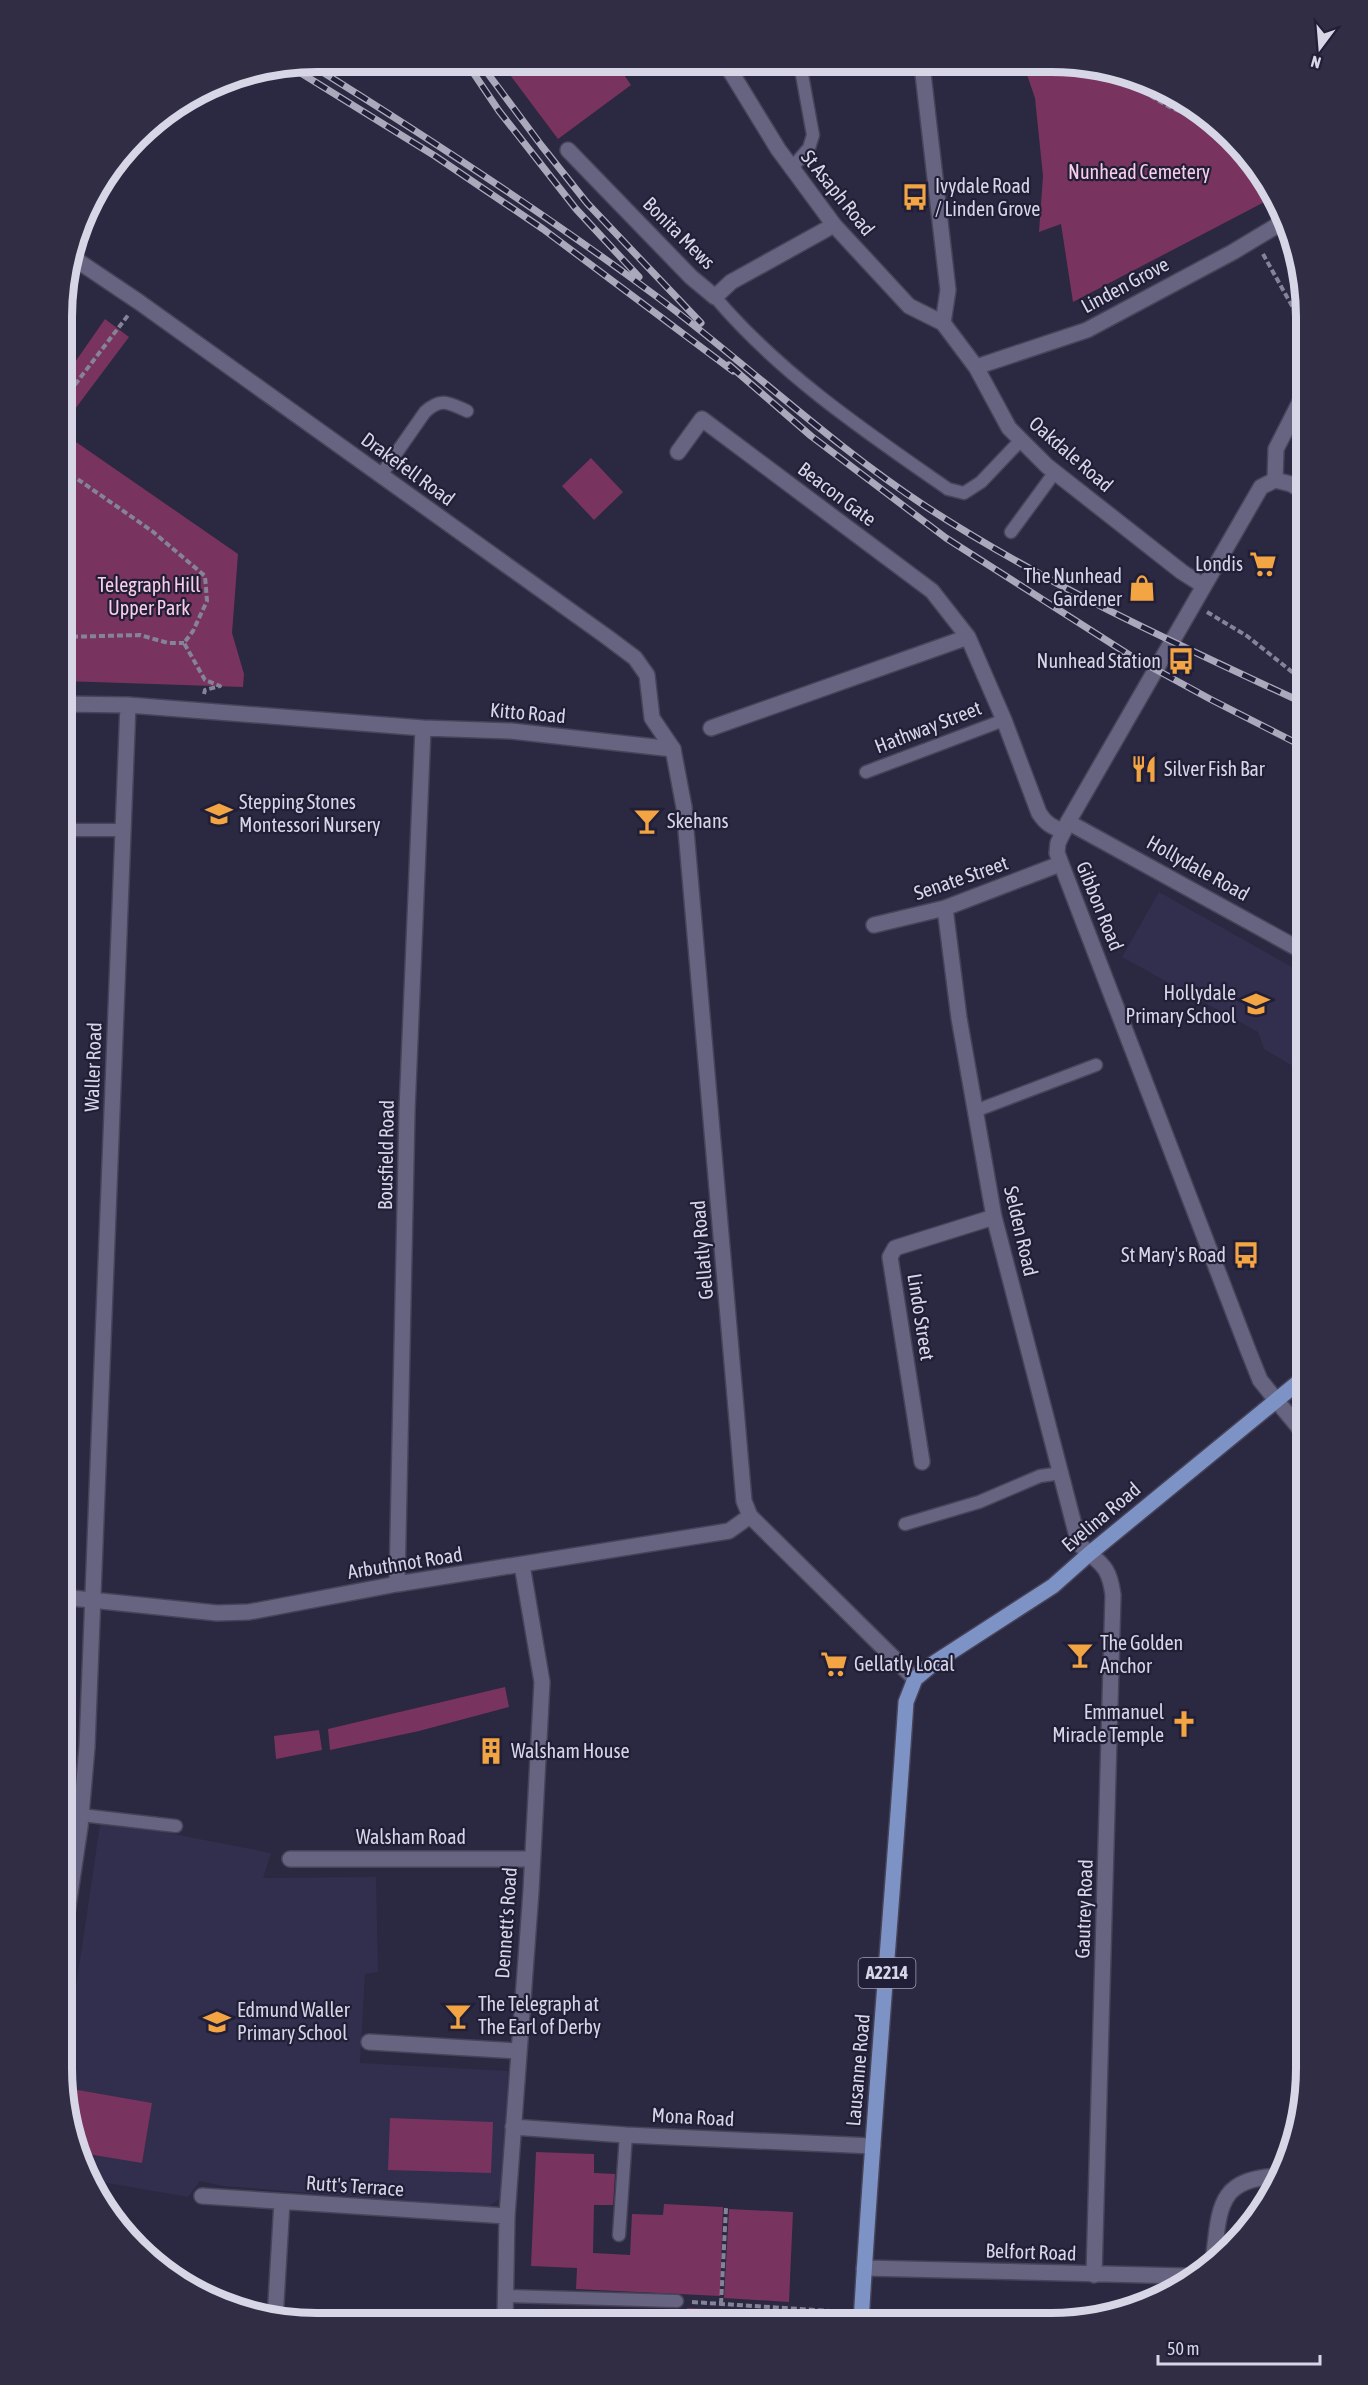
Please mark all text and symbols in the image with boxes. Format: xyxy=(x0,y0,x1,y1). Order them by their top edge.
north arrow xyxy=(1290,18,1350,78)
text: N xyxy=(1309,52,1323,72)
street label: St Asaph Road xyxy=(797,145,880,240)
park label: Nunhead Cemetery xyxy=(1068,160,1210,183)
place label: Ivydale Road / Linden Grove xyxy=(935,174,1040,220)
bus stop icon: Ivydale Road / Linden Grove xyxy=(900,182,930,212)
street label: Bonita Mews xyxy=(639,192,720,273)
street label: Linden Grove xyxy=(1077,252,1172,317)
street label: Oakdale Road xyxy=(1025,411,1118,496)
street label: Drakefell Road xyxy=(357,427,459,510)
street label: Beacon Gate xyxy=(794,457,881,530)
supermarket icon: Londis xyxy=(1248,549,1278,579)
place label: Londis xyxy=(1195,552,1243,575)
place label: The Nunhead Gardener xyxy=(1023,564,1123,610)
park label: Telegraph Hill Upper Park xyxy=(98,573,201,619)
shop icon: The Nunhead Gardener xyxy=(1127,573,1157,603)
bus stop icon: Nunhead Station xyxy=(1166,646,1196,676)
place label: Nunhead Station xyxy=(1037,649,1161,672)
street label: Hathway Street xyxy=(871,696,985,757)
street label: Kitto Road xyxy=(489,698,567,727)
restaurant icon: Silver Fish Bar xyxy=(1129,754,1159,784)
place label: Silver Fish Bar xyxy=(1164,757,1266,780)
place label: Stepping Stones Montessori Nursery xyxy=(239,790,381,836)
school or university icon: Stepping Stones Montessori Nursery xyxy=(204,799,234,829)
bar icon: Skehans xyxy=(632,806,662,836)
place label: Skehans xyxy=(667,809,729,832)
street label: Hollydale Road xyxy=(1143,830,1253,905)
street label: Senate Street xyxy=(911,851,1011,904)
street label: Gibbon Road xyxy=(1072,858,1129,954)
place label: Hollydale Primary School xyxy=(1126,981,1237,1027)
school or university icon: Hollydale Primary School xyxy=(1241,989,1271,1019)
street label: Waller Road xyxy=(79,1022,106,1112)
street label: Bousfield Road xyxy=(373,1100,398,1210)
street label: Selden Road xyxy=(1000,1184,1043,1278)
street label: Gellatly Road xyxy=(686,1199,717,1301)
bus stop icon: St Mary's Road xyxy=(1231,1240,1261,1270)
place label: St Mary's Road xyxy=(1121,1243,1226,1266)
street label: Lindo Street xyxy=(903,1272,940,1362)
street label: Evelina Road xyxy=(1057,1477,1145,1556)
street label: Arbuthnot Road xyxy=(346,1542,464,1583)
place label: The Golden Anchor xyxy=(1100,1631,1183,1677)
bar icon: The Golden Anchor xyxy=(1065,1640,1095,1670)
supermarket icon: Gellatly Local xyxy=(819,1649,849,1679)
place label: Gellatly Local xyxy=(854,1652,955,1675)
place label: Emmanuel Miracle Temple xyxy=(1052,1700,1165,1746)
church icon: Emmanuel Miracle Temple xyxy=(1169,1709,1199,1739)
building icon: Walsham House xyxy=(476,1736,506,1766)
place label: Walsham House xyxy=(511,1739,630,1762)
street label: Walsham Road xyxy=(356,1825,466,1848)
street label: Gautrey Road xyxy=(1070,1859,1097,1959)
street label: Dennett's Road xyxy=(490,1867,521,1979)
road number: A2214 xyxy=(858,1958,916,1988)
place label: The Telegraph at The Earl of Derby xyxy=(478,1992,601,2038)
place label: Edmund Waller Primary School xyxy=(237,1998,351,2044)
bar icon: The Telegraph at The Earl of Derby xyxy=(443,2001,473,2031)
school or university icon: Edmund Waller Primary School xyxy=(202,2007,232,2037)
street label: Lausanne Road xyxy=(841,2013,874,2127)
street label: Mona Road xyxy=(651,2103,735,2130)
street label: Rutt's Terrace xyxy=(305,2171,405,2200)
street label: Belfort Road xyxy=(985,2238,1077,2265)
scale bar xyxy=(1158,2328,1320,2366)
text: 50 m xyxy=(1167,2338,1199,2359)

